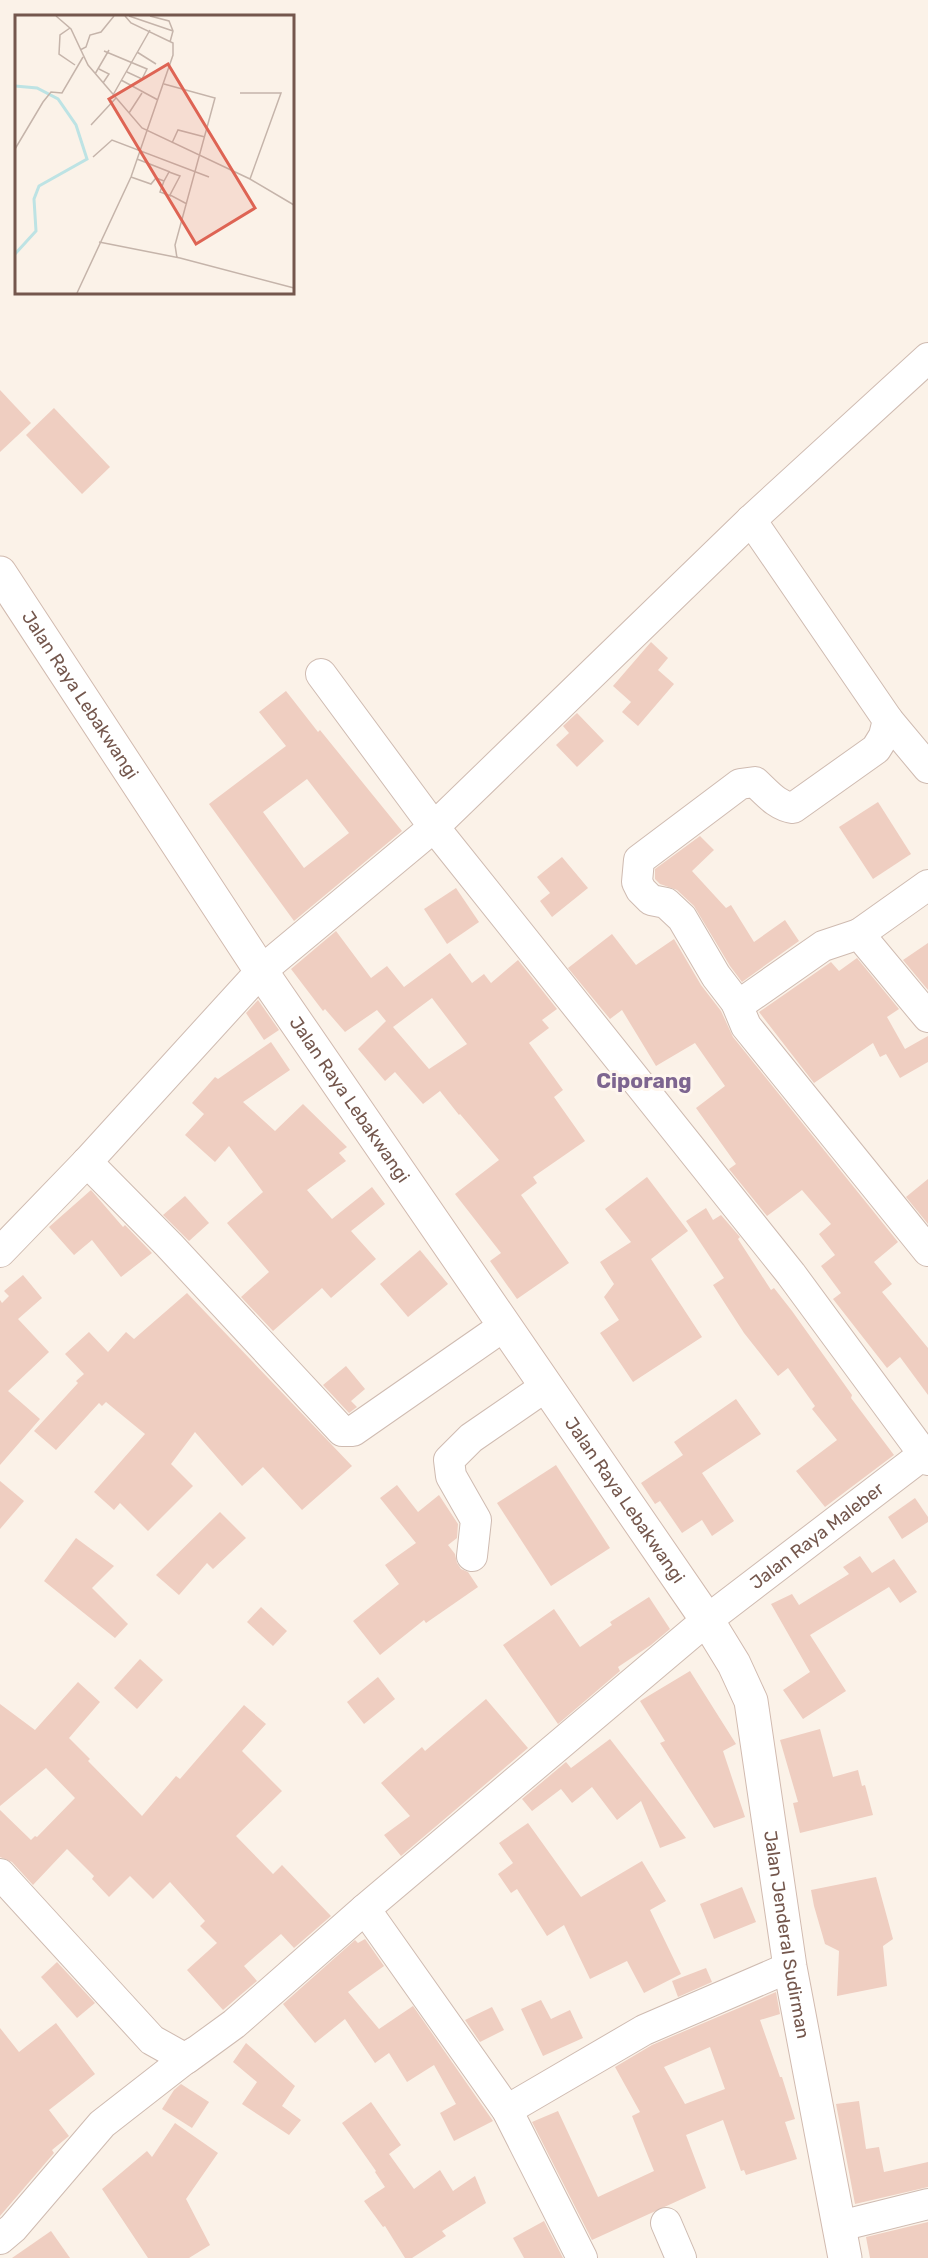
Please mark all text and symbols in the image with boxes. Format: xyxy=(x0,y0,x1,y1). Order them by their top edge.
inset map xyxy=(15,15,294,294)
street label: Jalan Raya Lebakwangi xyxy=(17,607,143,783)
street label: Jalan Raya Lebakwangi xyxy=(285,1012,414,1187)
district label: Ciporang xyxy=(596,1068,692,1093)
street label: Jalan Raya Lebakwangi xyxy=(560,1413,689,1587)
street label: Jalan Raya Maleber xyxy=(746,1478,888,1594)
street label: Jalan Jenderal Sudirman xyxy=(759,1829,814,2040)

